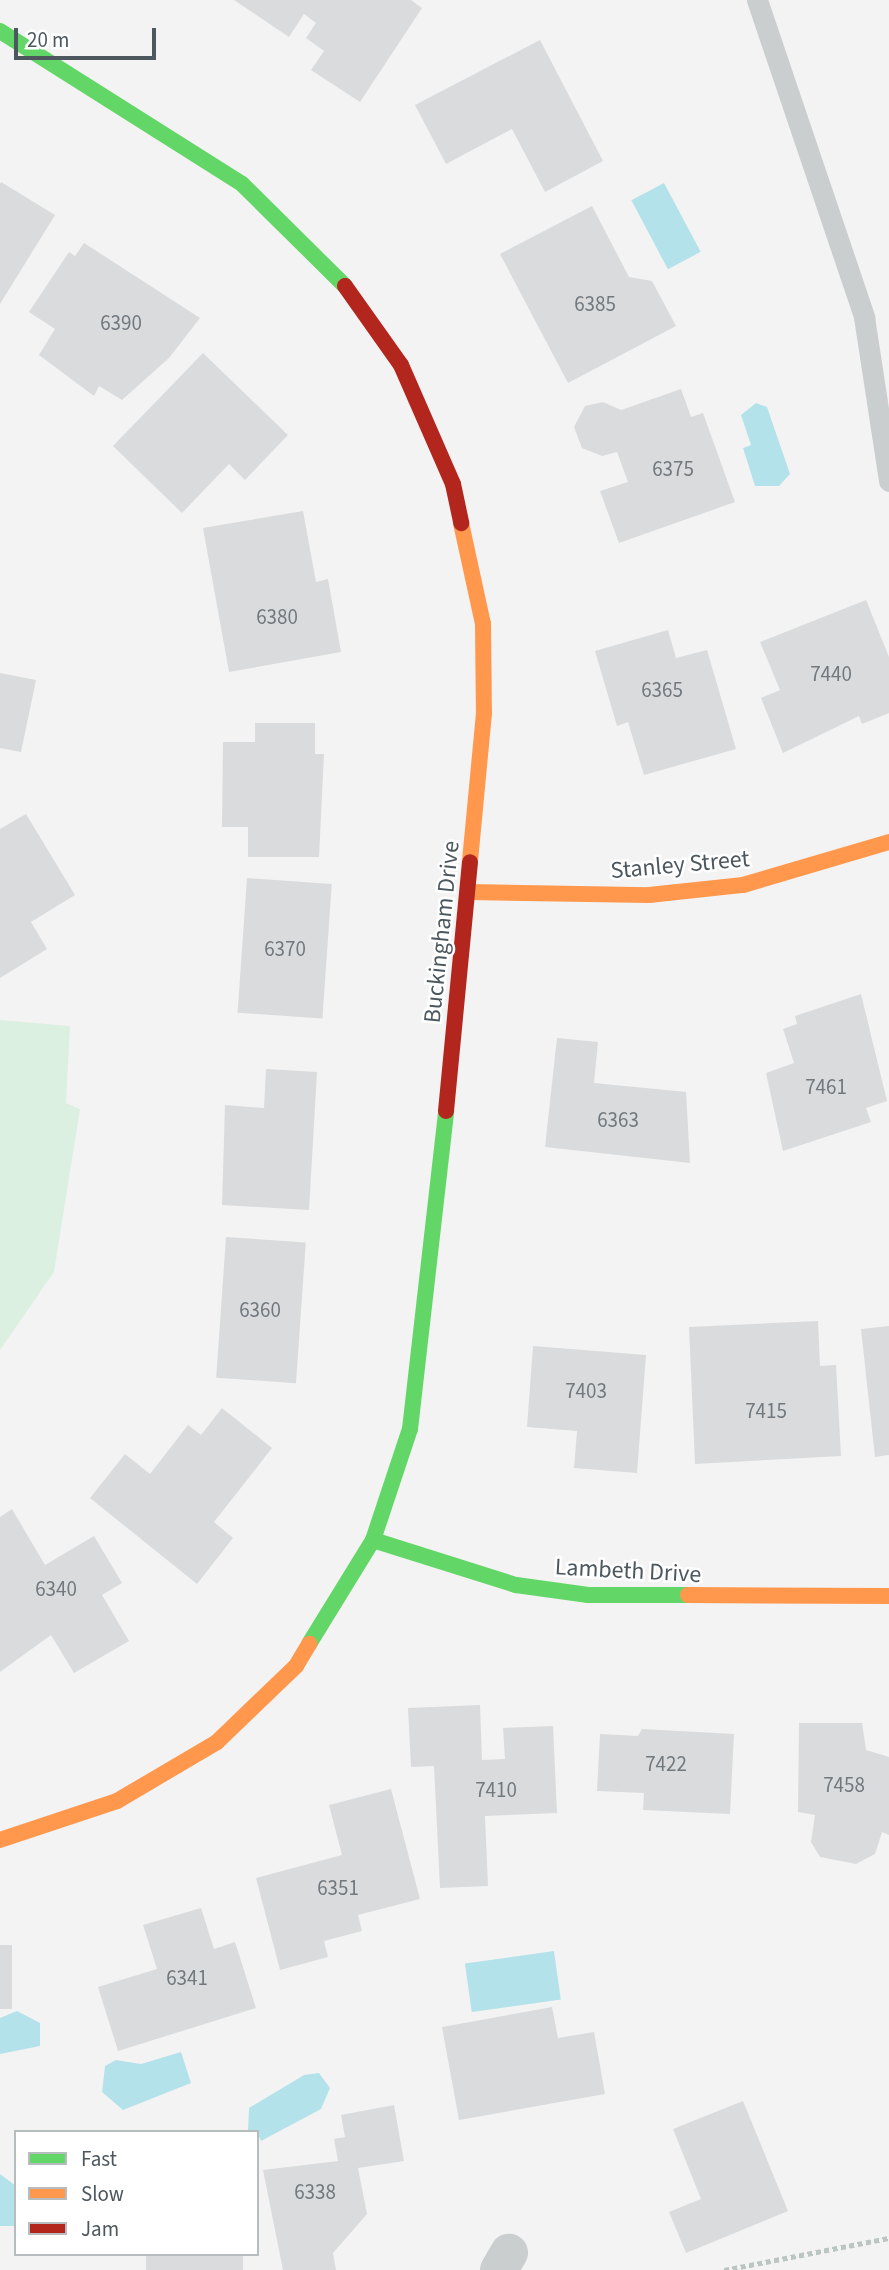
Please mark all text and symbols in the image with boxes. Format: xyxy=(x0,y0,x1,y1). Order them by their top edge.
scale bar xyxy=(18,14,159,58)
text: 20 m xyxy=(27,25,69,55)
house number: 6385 xyxy=(574,291,616,317)
house number: 6390 xyxy=(100,310,142,336)
house number: 6375 xyxy=(652,456,694,482)
house number: 6380 xyxy=(256,604,298,630)
house number: 7440 xyxy=(810,661,852,687)
house number: 6365 xyxy=(641,677,683,703)
street label: Buckingham Drive xyxy=(418,840,466,1024)
street label: Stanley Street xyxy=(609,845,751,885)
house number: 6370 xyxy=(264,936,306,962)
house number: 7461 xyxy=(805,1074,847,1100)
house number: 6363 xyxy=(597,1107,639,1133)
house number: 6360 xyxy=(239,1297,281,1323)
house number: 7403 xyxy=(565,1378,607,1404)
house number: 7415 xyxy=(745,1398,787,1424)
street label: Lambeth Drive xyxy=(554,1553,702,1589)
house number: 6340 xyxy=(35,1576,77,1602)
house number: 7422 xyxy=(645,1751,687,1777)
house number: 7458 xyxy=(823,1772,865,1798)
house number: 7410 xyxy=(475,1777,517,1803)
house number: 6351 xyxy=(317,1875,359,1901)
house number: 6341 xyxy=(166,1965,208,1991)
legend xyxy=(14,2130,259,2256)
text: Fast xyxy=(81,2144,117,2174)
text: Slow xyxy=(81,2179,124,2209)
house number: 6338 xyxy=(294,2179,336,2205)
text: Jam xyxy=(81,2214,119,2244)

